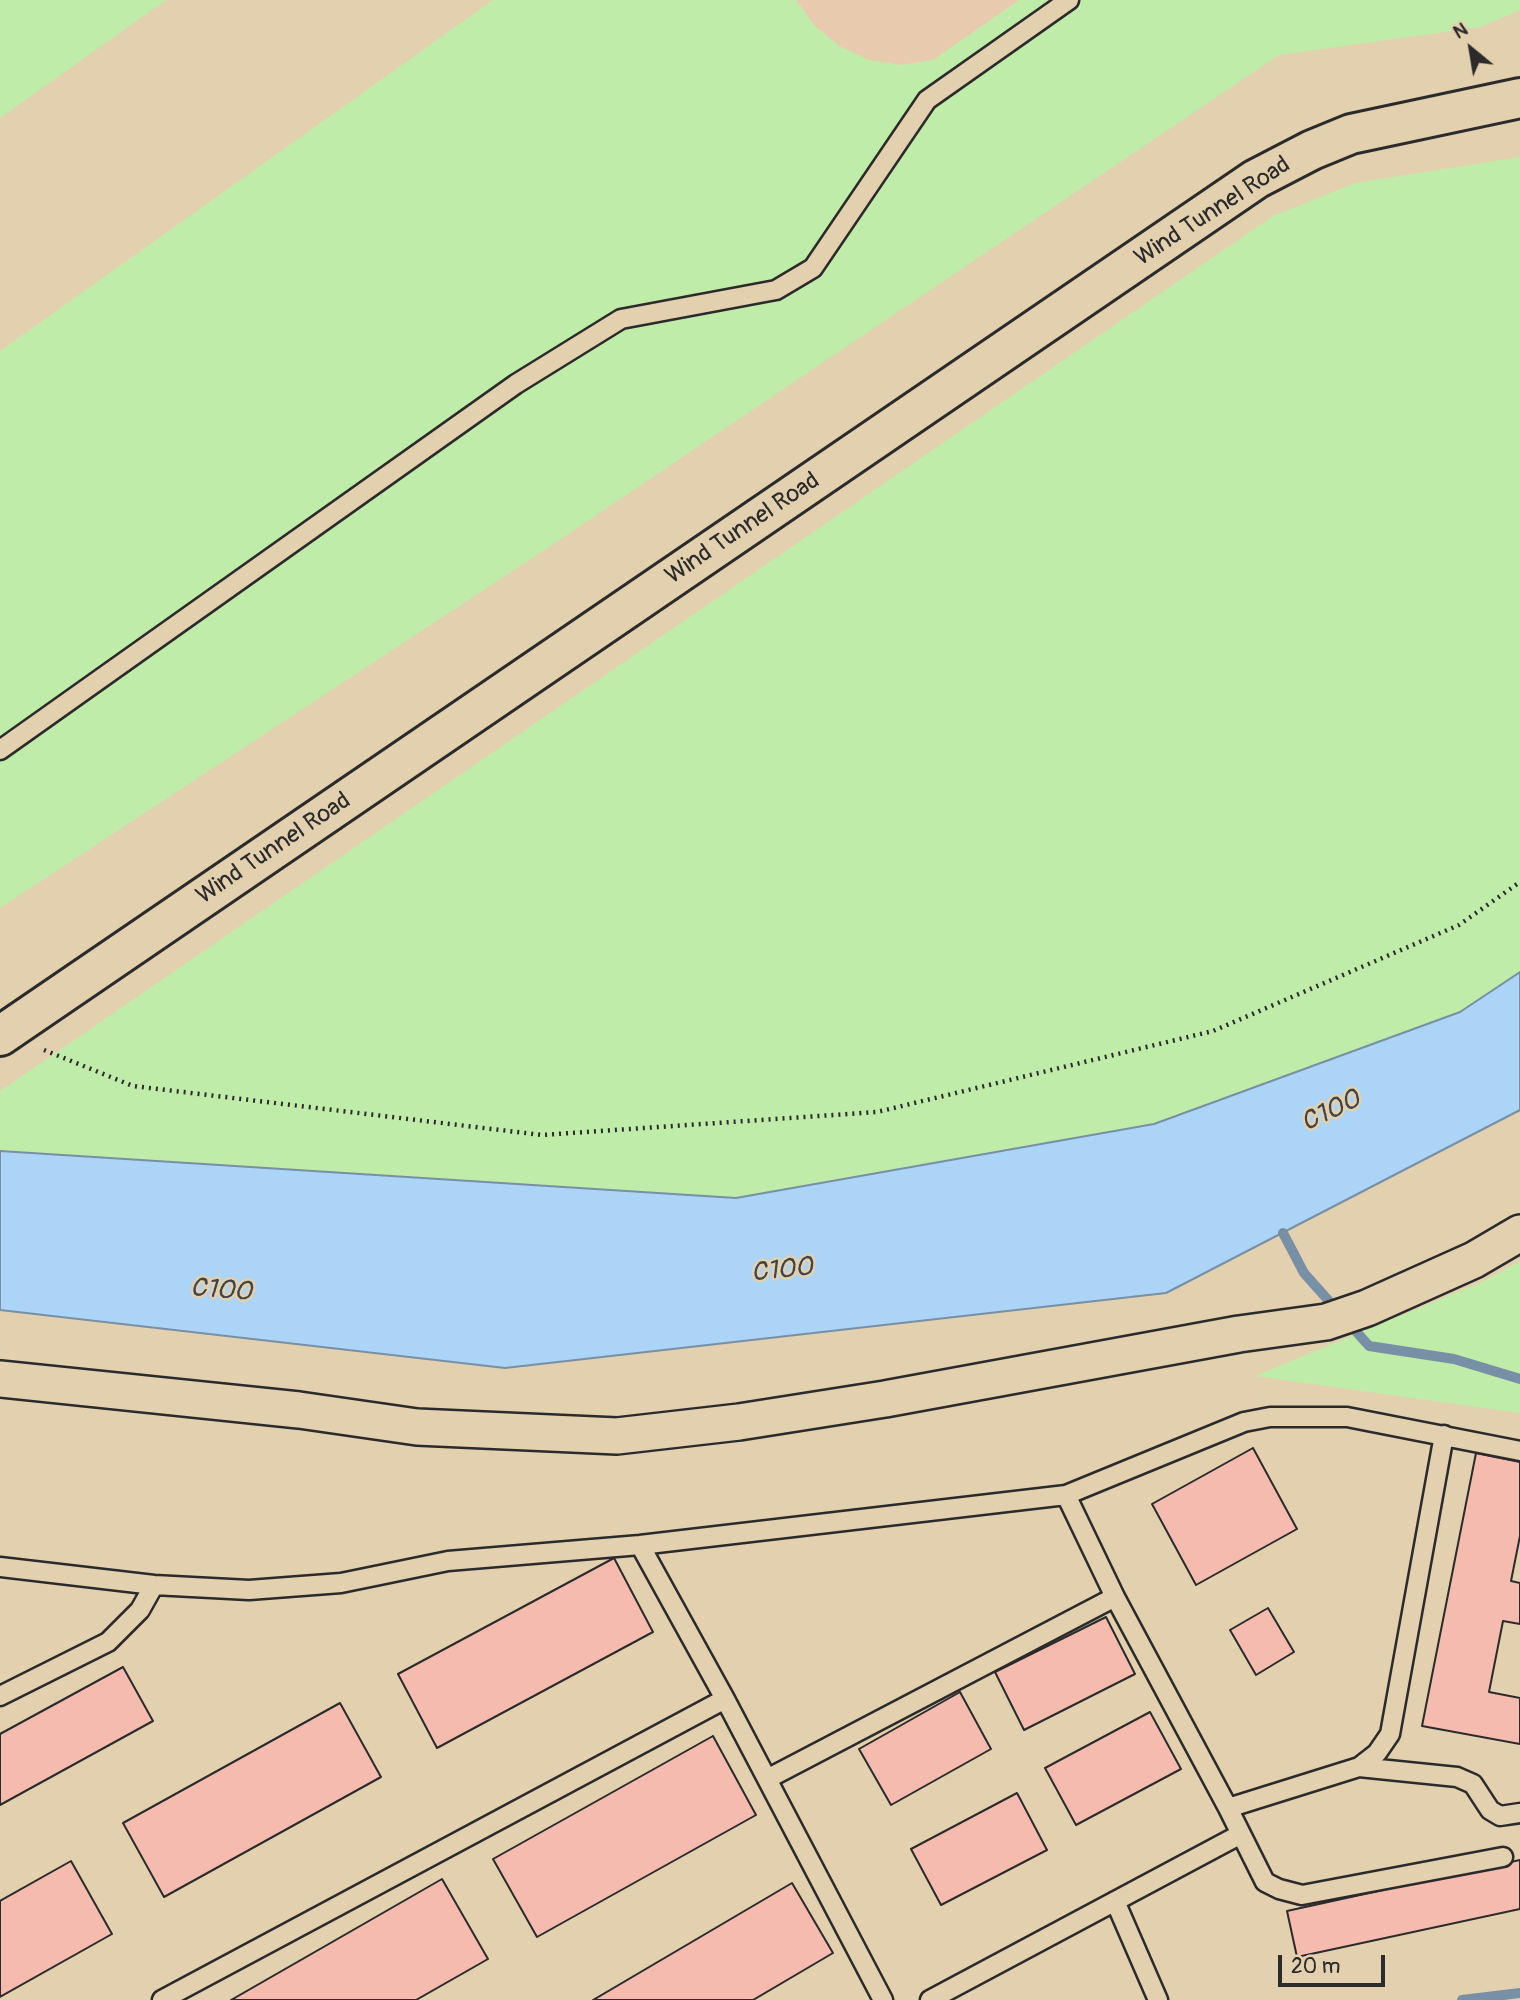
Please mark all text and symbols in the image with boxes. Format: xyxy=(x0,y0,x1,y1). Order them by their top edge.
north arrow xyxy=(1436,14,1506,84)
text: N xyxy=(1449,17,1472,44)
street label: Wind Tunnel Road xyxy=(1130,151,1296,273)
street label: Wind Tunnel Road xyxy=(661,467,825,591)
street label: Wind Tunnel Road xyxy=(192,787,356,911)
water label: C100 xyxy=(1296,1084,1366,1140)
water label: C100 xyxy=(750,1252,814,1290)
water label: C100 xyxy=(189,1273,253,1309)
scale bar xyxy=(1282,1940,1389,1984)
text: 20 m xyxy=(1291,1953,1340,1980)

